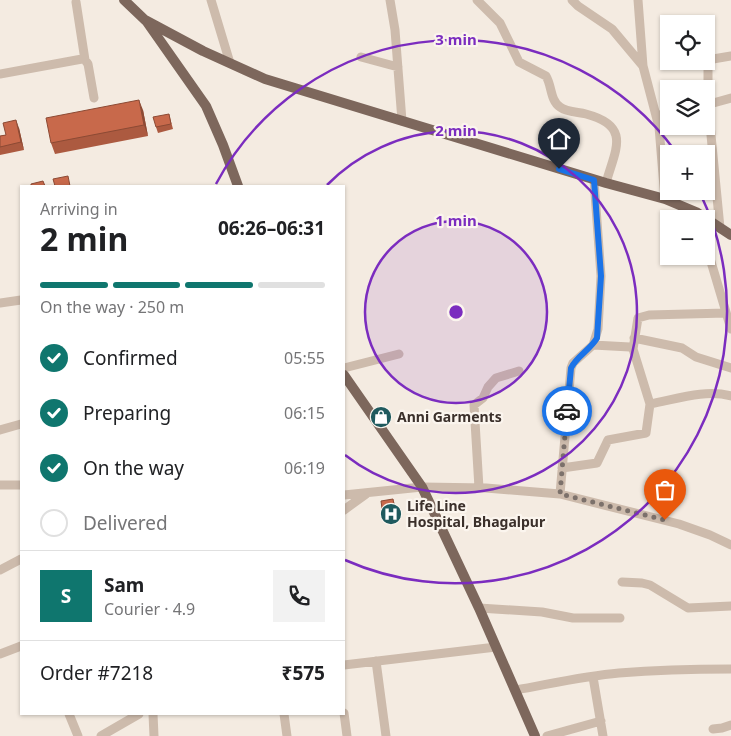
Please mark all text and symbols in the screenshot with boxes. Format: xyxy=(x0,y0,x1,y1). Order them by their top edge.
map controls xyxy=(660,15,715,265)
button: locate xyxy=(660,15,715,70)
text: 3 min xyxy=(435,29,477,49)
button: layers xyxy=(660,80,715,135)
pin xyxy=(538,118,580,169)
text: 2 min xyxy=(435,120,477,140)
icon: home xyxy=(545,125,573,153)
button: + xyxy=(660,145,715,200)
text: Arriving in xyxy=(40,198,118,220)
text: 1 min xyxy=(435,210,477,230)
button: − xyxy=(660,210,715,265)
text: 06:26–06:31 xyxy=(218,215,325,241)
text: 2 min xyxy=(40,217,128,260)
text: On the way · 250 m xyxy=(40,296,184,318)
centre of rings xyxy=(447,303,465,321)
icon: check xyxy=(40,344,68,372)
text: Confirmed xyxy=(83,345,178,371)
text: 05:55 xyxy=(284,347,325,369)
courier xyxy=(542,386,592,436)
icon: car xyxy=(553,397,581,425)
icon: check xyxy=(40,399,68,427)
text: Preparing xyxy=(83,400,171,426)
text: 06:15 xyxy=(284,402,325,424)
shop icon: Anni Garments xyxy=(369,405,393,429)
place label: Anni Garments xyxy=(397,407,502,426)
icon: check xyxy=(40,454,68,482)
text: On the way xyxy=(83,455,184,481)
text: 06:19 xyxy=(284,457,325,479)
pin xyxy=(644,469,686,520)
icon: bag xyxy=(651,476,679,504)
place label: Life Line Hospital, Bhagalpur xyxy=(407,496,546,531)
hospital icon: Life Line Hospital, Bhagalpur xyxy=(379,502,403,526)
text: Delivered xyxy=(83,510,168,536)
button: phone xyxy=(273,570,325,622)
text: Sam xyxy=(104,572,144,598)
text: S xyxy=(61,583,71,609)
text: Courier · 4.9 xyxy=(104,598,195,620)
text: Order #7218 xyxy=(40,660,153,686)
text: ₹575 xyxy=(282,660,325,686)

